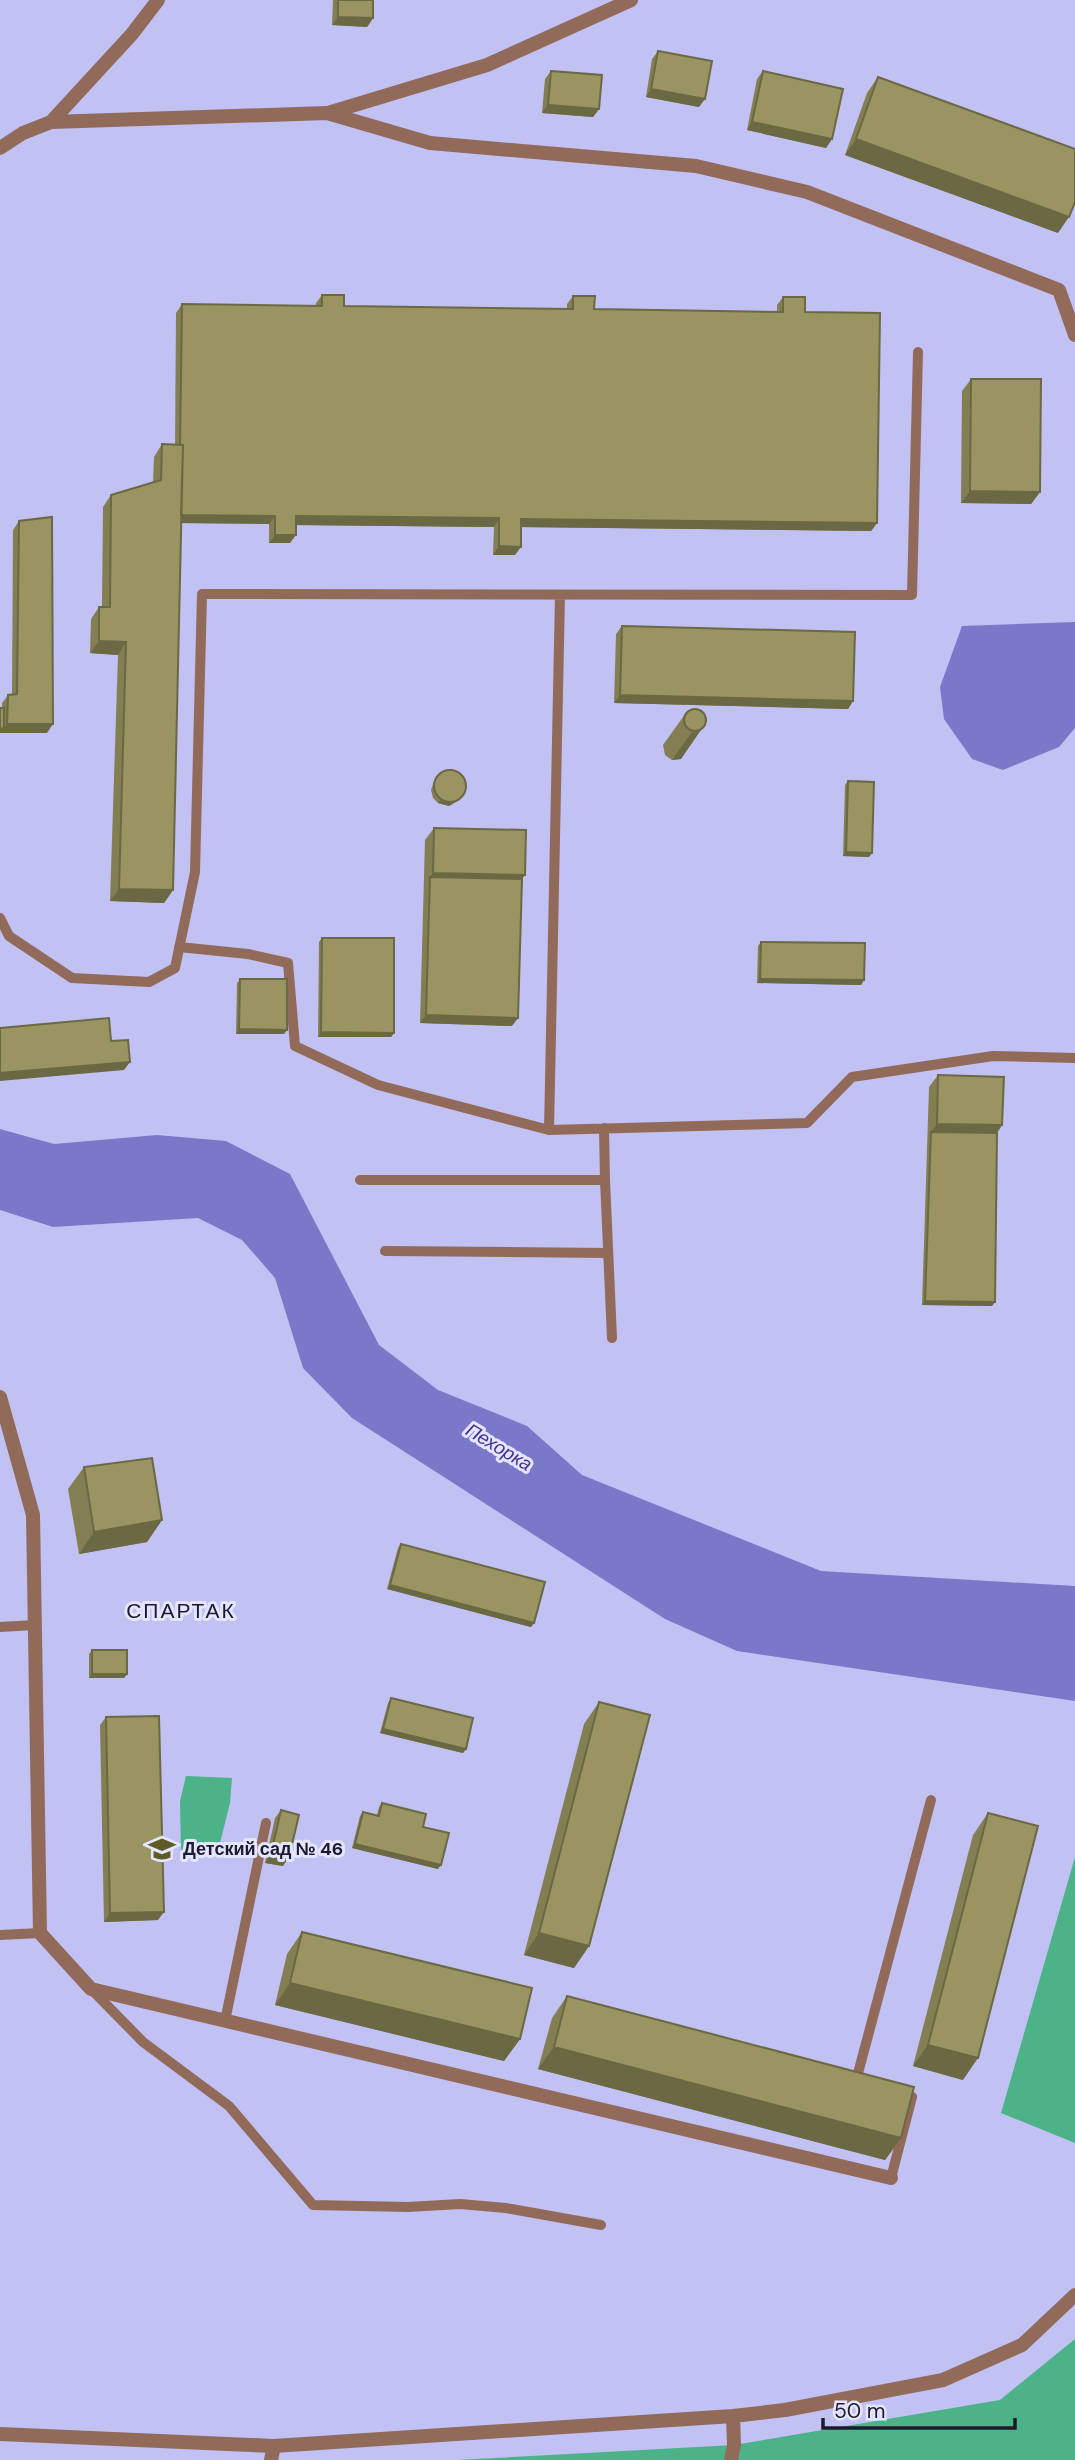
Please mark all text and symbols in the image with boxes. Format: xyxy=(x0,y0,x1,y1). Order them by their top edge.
water label: Пехорка xyxy=(461,1417,537,1477)
district label: СПАРТАК xyxy=(126,1597,236,1625)
school or university icon: Детский сад № 46 xyxy=(147,1834,177,1864)
place label: Детский сад № 46 xyxy=(183,1837,343,1861)
scale bar xyxy=(823,2386,1016,2430)
text: 50 m xyxy=(834,2397,885,2425)

